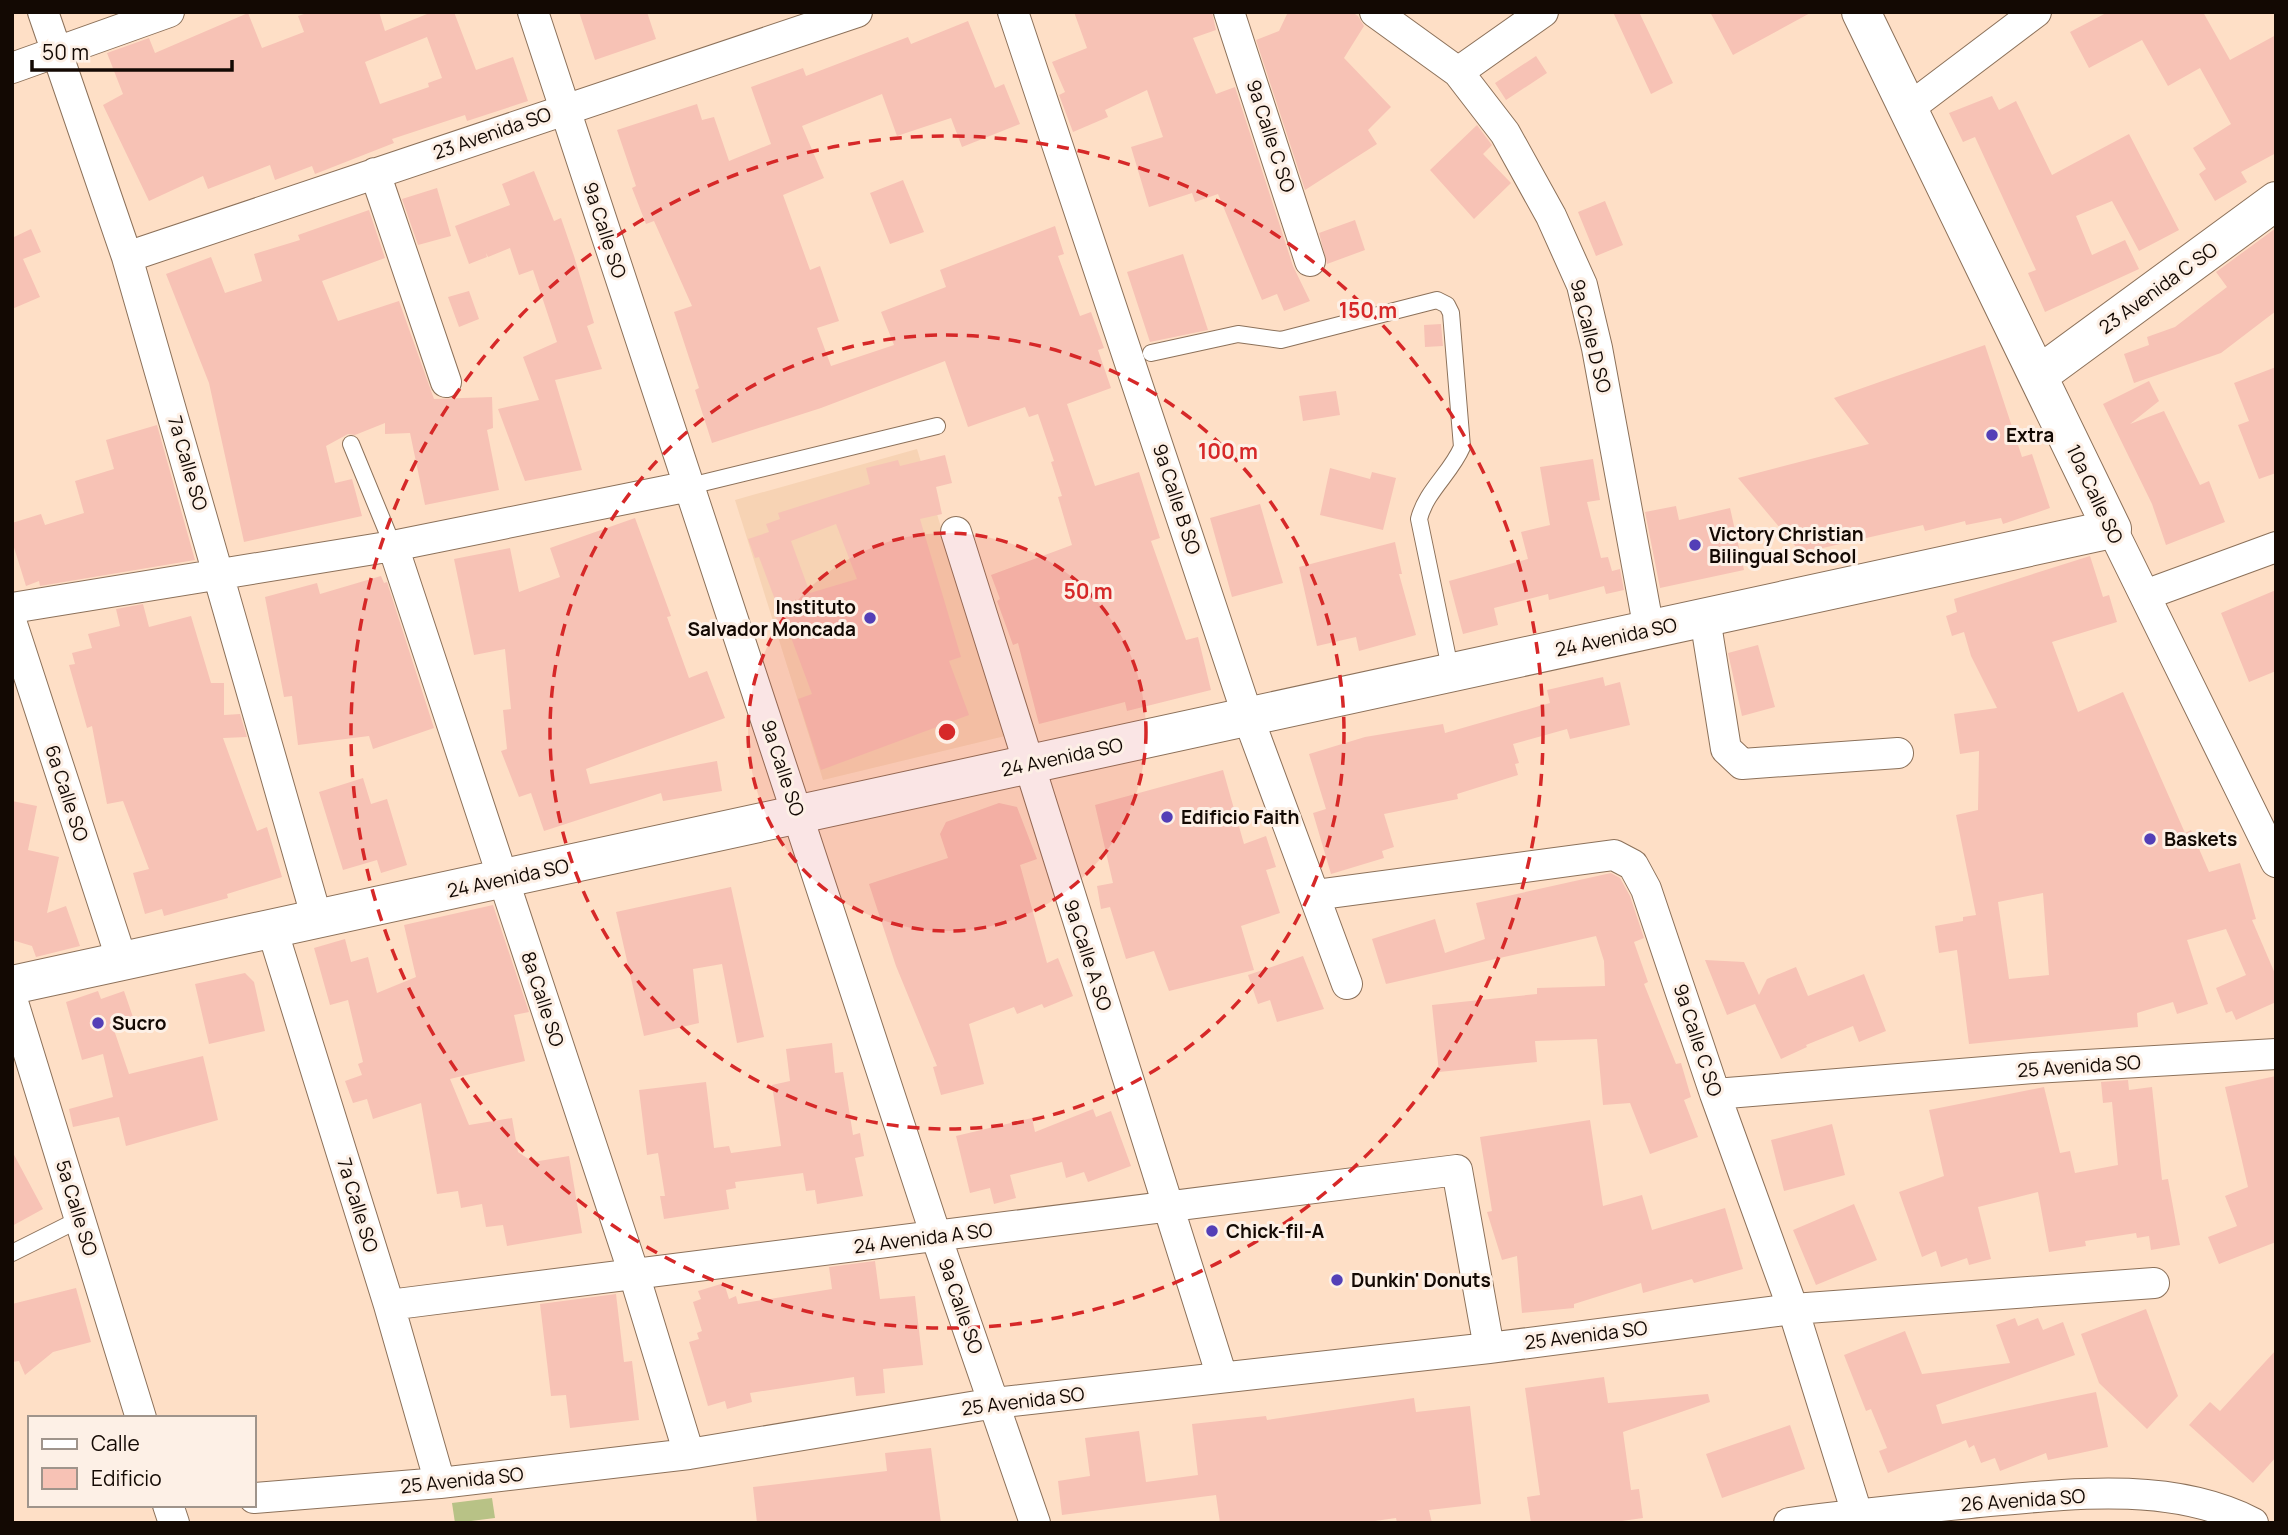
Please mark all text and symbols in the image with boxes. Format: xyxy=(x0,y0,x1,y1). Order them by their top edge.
scale bar xyxy=(32,28,231,72)
text: 50 m xyxy=(42,38,89,66)
street label: 9a Calle C SO xyxy=(1241,76,1302,196)
street label: 23 Avenida SO xyxy=(429,101,555,165)
street label: 9a Calle SO xyxy=(577,179,633,282)
street label: 23 Avenida C SO xyxy=(2093,236,2223,340)
street label: 9a Calle D SO xyxy=(1564,277,1618,396)
text: 150 m xyxy=(1339,296,1397,324)
street label: 7a Calle SO xyxy=(162,413,214,514)
place label: Extra xyxy=(2006,422,2054,448)
marker: Extra xyxy=(1984,427,2000,443)
text: 100 m xyxy=(1198,437,1258,465)
street label: 9a Calle B SO xyxy=(1147,440,1207,558)
street label: 10a Calle SO xyxy=(2061,440,2129,548)
place label: Victory Christian Bilingual School xyxy=(1709,521,1864,569)
marker: Victory Christian Bilingual School xyxy=(1687,537,1703,553)
text: 50 m xyxy=(1063,577,1113,605)
place label: Instituto Salvador Moncada xyxy=(687,594,856,642)
marker: Instituto Salvador Moncada xyxy=(862,610,878,626)
street label: 24 Avenida SO xyxy=(1553,611,1679,663)
street label: 9a Calle SO xyxy=(755,717,811,820)
centre of rings xyxy=(935,720,959,744)
street label: 24 Avenida SO xyxy=(999,731,1125,783)
street label: 6a Calle SO xyxy=(39,742,95,845)
place label: Edificio Faith xyxy=(1181,804,1299,830)
marker: Edificio Faith xyxy=(1159,809,1175,825)
place label: Baskets xyxy=(2164,826,2237,852)
marker: Baskets xyxy=(2142,831,2158,847)
street label: 24 Avenida SO xyxy=(445,852,571,904)
street label: 9a Calle A SO xyxy=(1058,896,1118,1014)
street label: 8a Calle SO xyxy=(515,948,571,1050)
street label: 9a Calle C SO xyxy=(1668,980,1729,1100)
place label: Sucro xyxy=(112,1010,166,1036)
marker: Sucro xyxy=(90,1015,106,1031)
street label: 25 Avenida SO xyxy=(2016,1049,2142,1083)
street label: 7a Calle SO xyxy=(331,1155,385,1256)
street label: 5a Calle SO xyxy=(50,1157,104,1259)
street label: 24 Avenida A SO xyxy=(852,1217,994,1259)
place label: Chick-fil-A xyxy=(1226,1218,1325,1244)
marker: Chick-fil-A xyxy=(1204,1223,1220,1239)
street label: 9a Calle SO xyxy=(933,1255,990,1358)
place label: Dunkin' Donuts xyxy=(1351,1267,1491,1293)
marker: Dunkin' Donuts xyxy=(1329,1272,1345,1288)
street label: 25 Avenida SO xyxy=(1523,1315,1649,1355)
street label: 25 Avenida SO xyxy=(960,1381,1086,1421)
legend xyxy=(28,1416,256,1507)
text: Calle xyxy=(91,1429,140,1457)
street label: 25 Avenida SO xyxy=(399,1461,525,1499)
text: Edificio xyxy=(91,1464,162,1492)
street label: 26 Avenida SO xyxy=(1960,1483,2086,1517)

